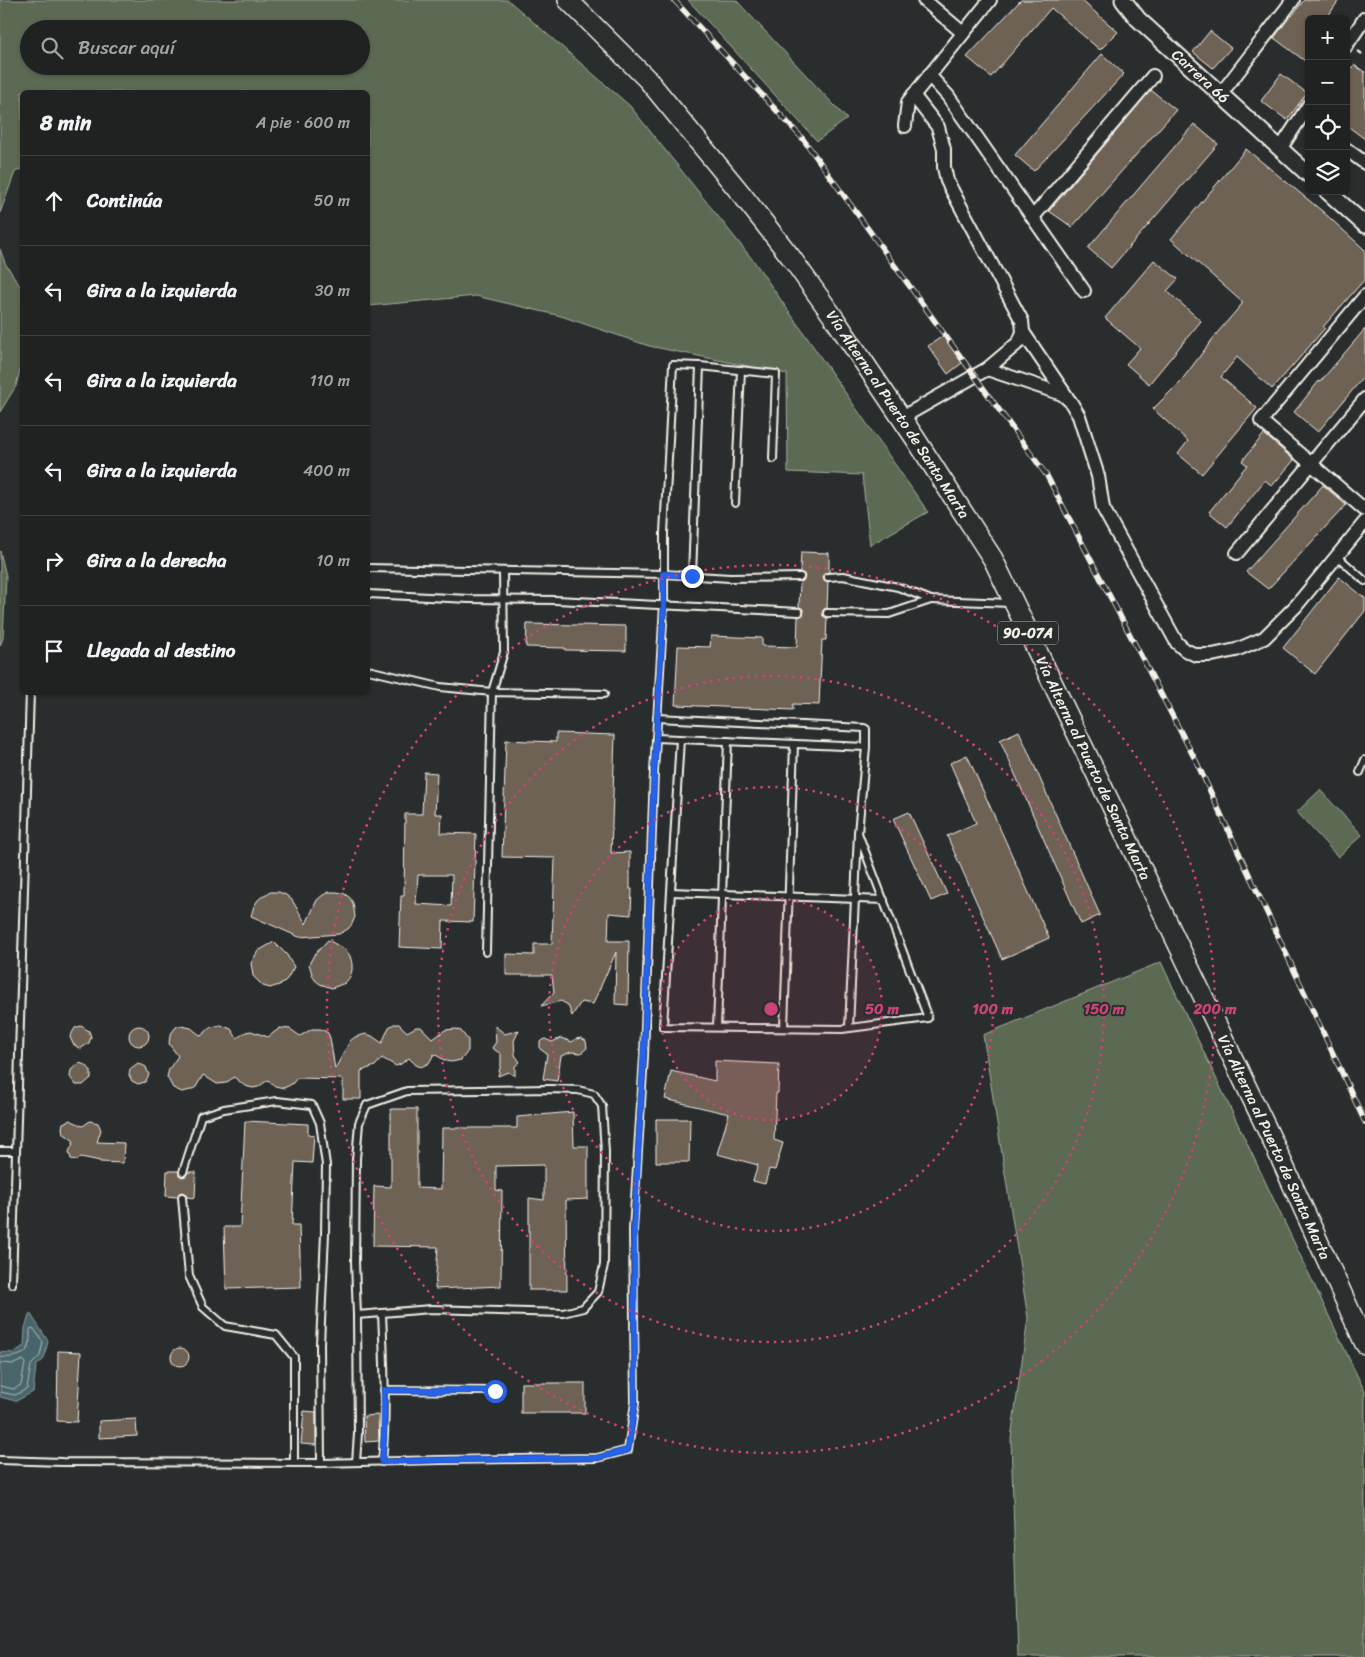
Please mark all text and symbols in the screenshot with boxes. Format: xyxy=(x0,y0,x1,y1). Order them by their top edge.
map controls xyxy=(1305,15,1350,195)
button: + xyxy=(1305,15,1350,60)
search box xyxy=(20,20,370,75)
text: Buscar aquí xyxy=(78,31,175,64)
icon: search xyxy=(38,34,66,62)
street label: Carrera 66 xyxy=(1165,42,1236,110)
button: − xyxy=(1305,60,1350,105)
text: 8 min xyxy=(40,104,91,142)
button: locate xyxy=(1305,105,1350,150)
text: A pie · 600 m xyxy=(256,108,350,137)
button: layers xyxy=(1305,150,1350,195)
text: Continúa xyxy=(87,184,162,217)
text: 50 m xyxy=(314,186,350,215)
icon: ahead xyxy=(40,187,68,215)
text: Gira a la izquierda xyxy=(87,274,237,307)
text: 30 m xyxy=(315,276,350,305)
icon: left xyxy=(40,277,68,305)
street label: Vía Alterna al Puerto de Santa Marta xyxy=(819,305,977,524)
text: Gira a la izquierda xyxy=(87,364,237,397)
text: 110 m xyxy=(310,366,350,395)
icon: left xyxy=(40,367,68,395)
text: Gira a la izquierda xyxy=(87,454,237,487)
text: 400 m xyxy=(303,456,350,485)
icon: left xyxy=(40,457,68,485)
text: Gira a la derecha xyxy=(87,544,226,577)
text: 10 m xyxy=(317,546,350,575)
icon: right xyxy=(40,547,68,575)
route end xyxy=(681,565,704,588)
road number: 90-07A xyxy=(998,622,1058,644)
text: Llegada al destino xyxy=(87,634,236,667)
icon: arrive xyxy=(40,637,68,665)
street label: Vía Alterna al Puerto de Santa Marta xyxy=(1029,652,1159,885)
text: 50 m xyxy=(865,996,900,1022)
text: 100 m xyxy=(973,996,1014,1022)
text: 150 m xyxy=(1084,996,1125,1022)
text: 200 m xyxy=(1192,996,1237,1022)
centre of rings xyxy=(762,1000,780,1018)
street label: Vía Alterna al Puerto de Santa Marta xyxy=(1210,1030,1338,1264)
route start xyxy=(484,1380,507,1403)

